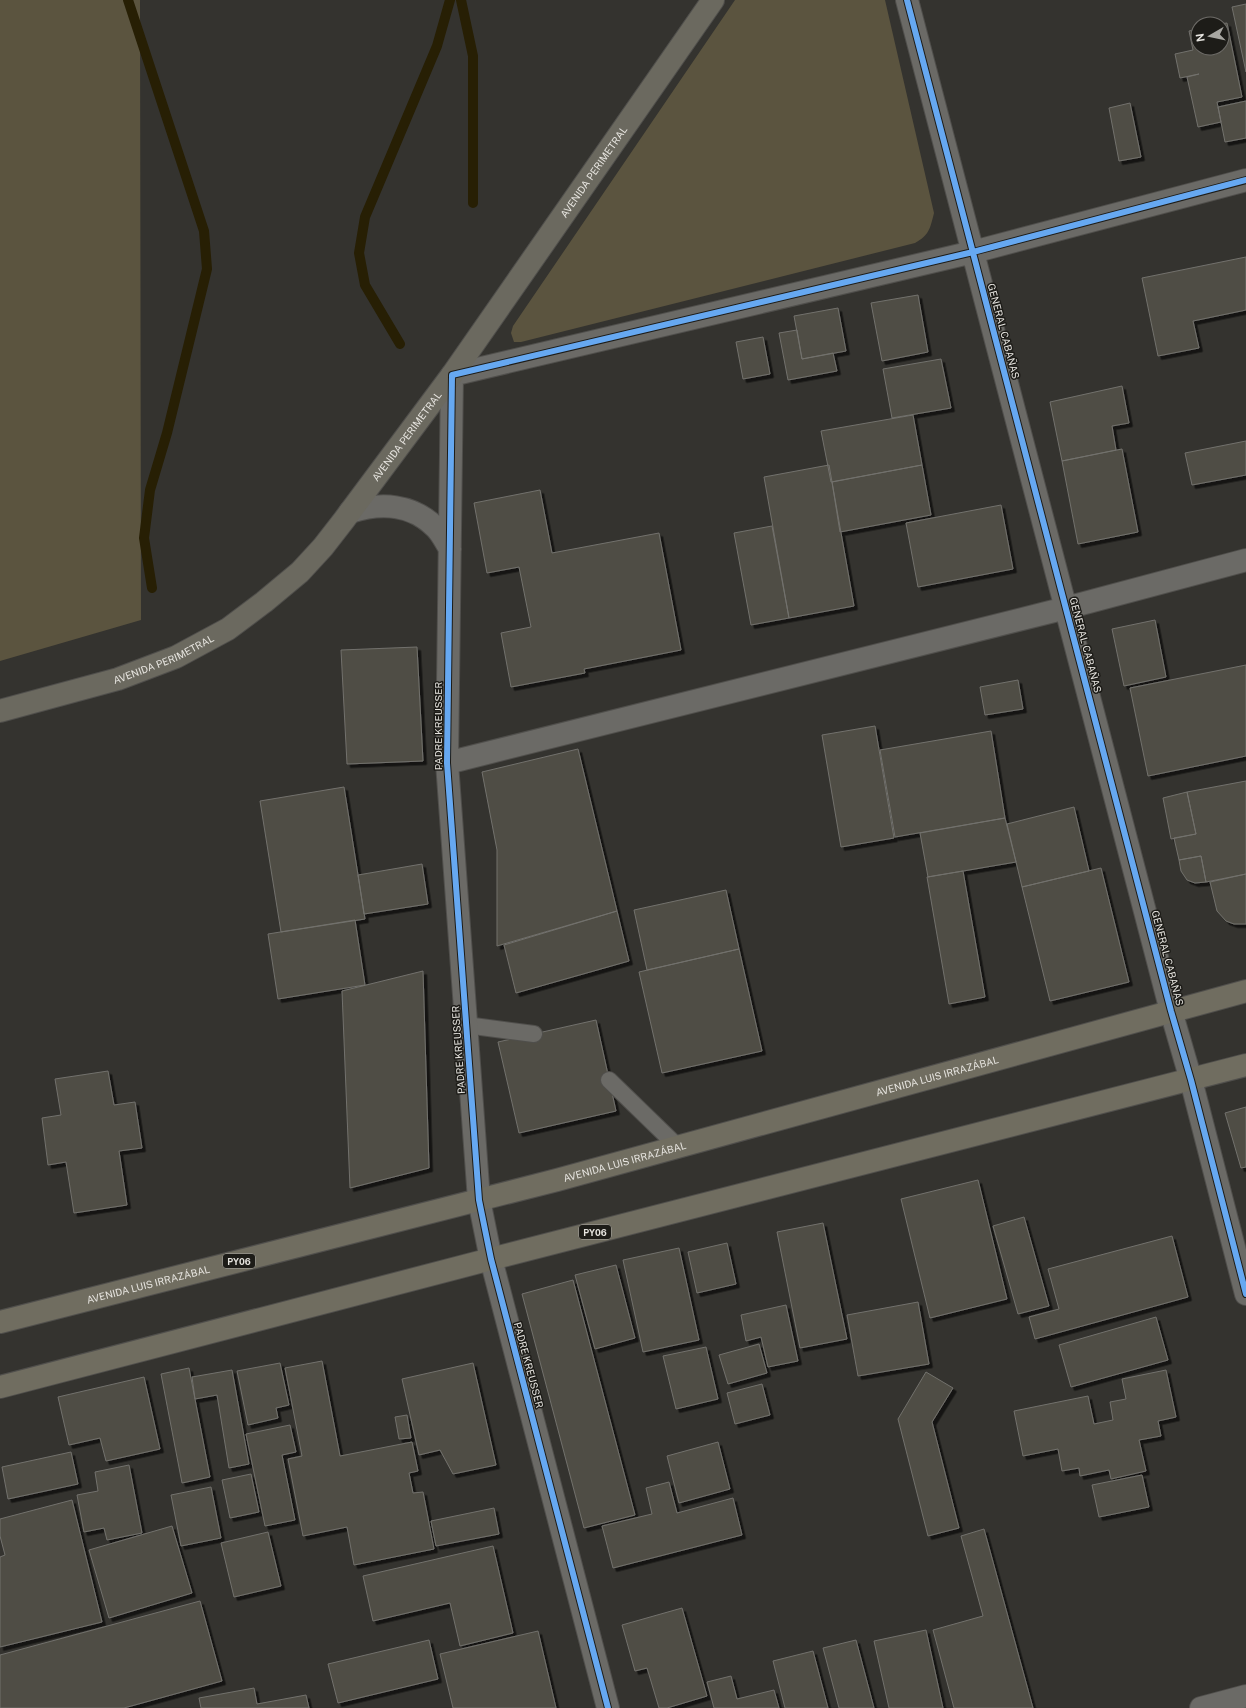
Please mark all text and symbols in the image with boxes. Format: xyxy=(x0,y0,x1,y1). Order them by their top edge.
north arrow xyxy=(1190,16,1230,56)
text: N xyxy=(1194,32,1207,43)
street label: AVENIDA PERIMETRAL xyxy=(558,123,630,220)
street label: GENERAL CABAÑAS xyxy=(985,282,1023,380)
street label: AVENIDA PERIMETRAL xyxy=(369,389,444,483)
street label: GENERAL CABAÑAS xyxy=(1067,596,1105,694)
street label: AVENIDA PERIMETRAL xyxy=(112,632,216,686)
street label: PADRE KREUSSER xyxy=(432,682,444,770)
street label: GENERAL CABAÑAS xyxy=(1149,909,1187,1007)
street label: PADRE KREUSSER xyxy=(449,1005,467,1095)
street label: AVENIDA LUIS IRRAZÁBAL xyxy=(874,1053,1000,1098)
street label: AVENIDA LUIS IRRAZÁBAL xyxy=(562,1139,688,1184)
road number: PY06 xyxy=(579,1225,611,1239)
road number: PY06 xyxy=(223,1254,255,1268)
street label: AVENIDA LUIS IRRAZÁBAL xyxy=(85,1263,211,1306)
street label: PADRE KREUSSER xyxy=(512,1321,546,1410)

